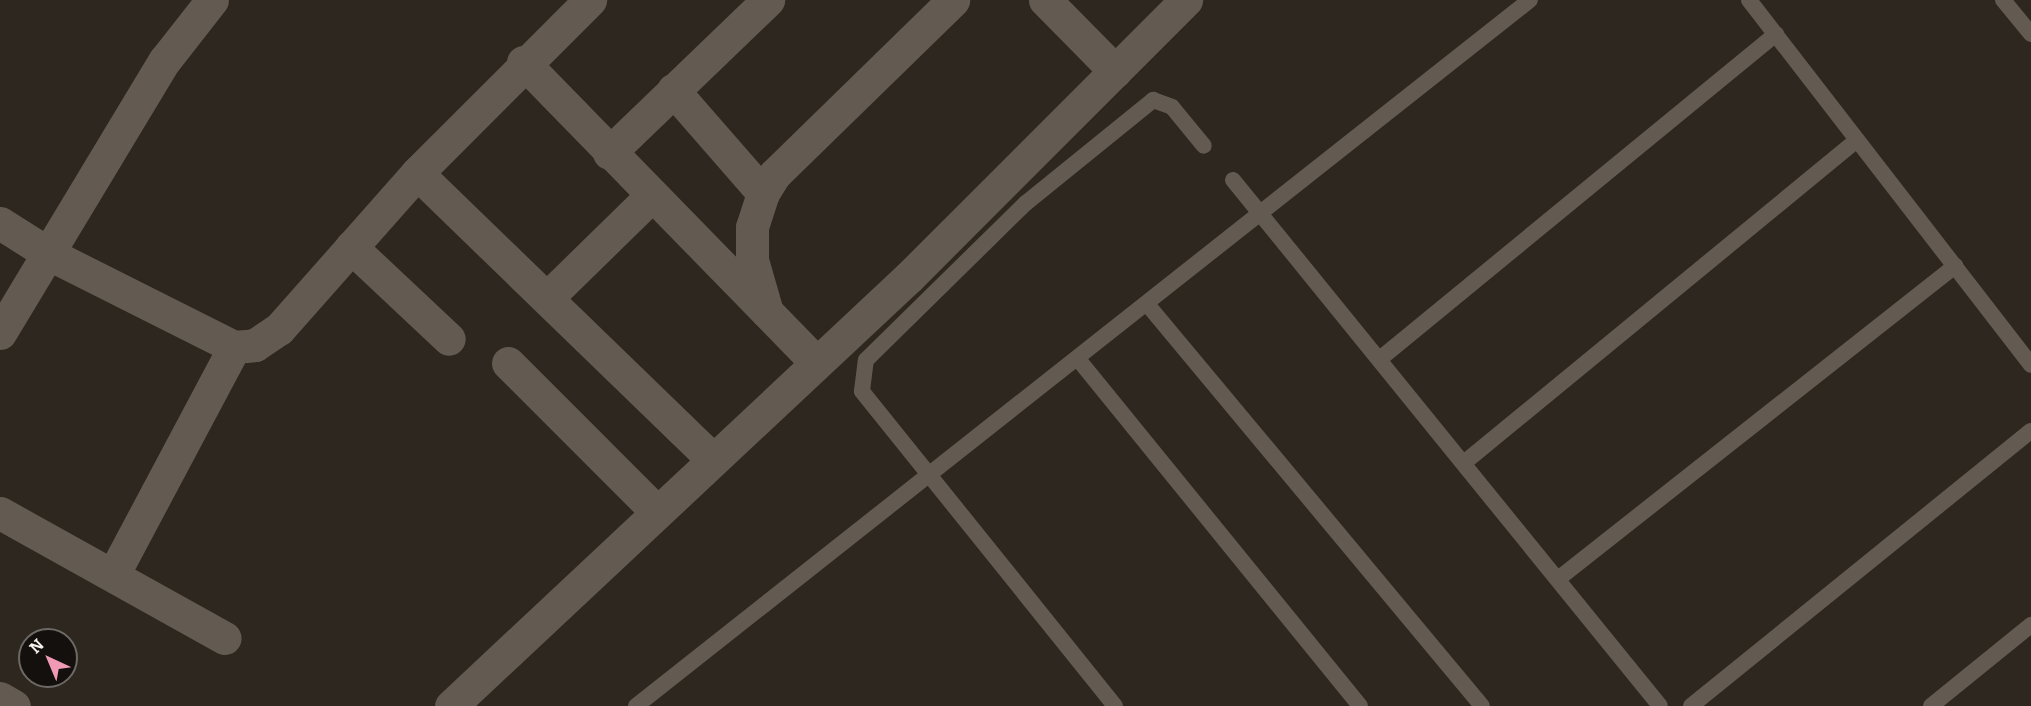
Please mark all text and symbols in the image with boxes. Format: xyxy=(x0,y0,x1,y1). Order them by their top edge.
north arrow xyxy=(18,628,78,688)
text: N xyxy=(25,635,48,657)

